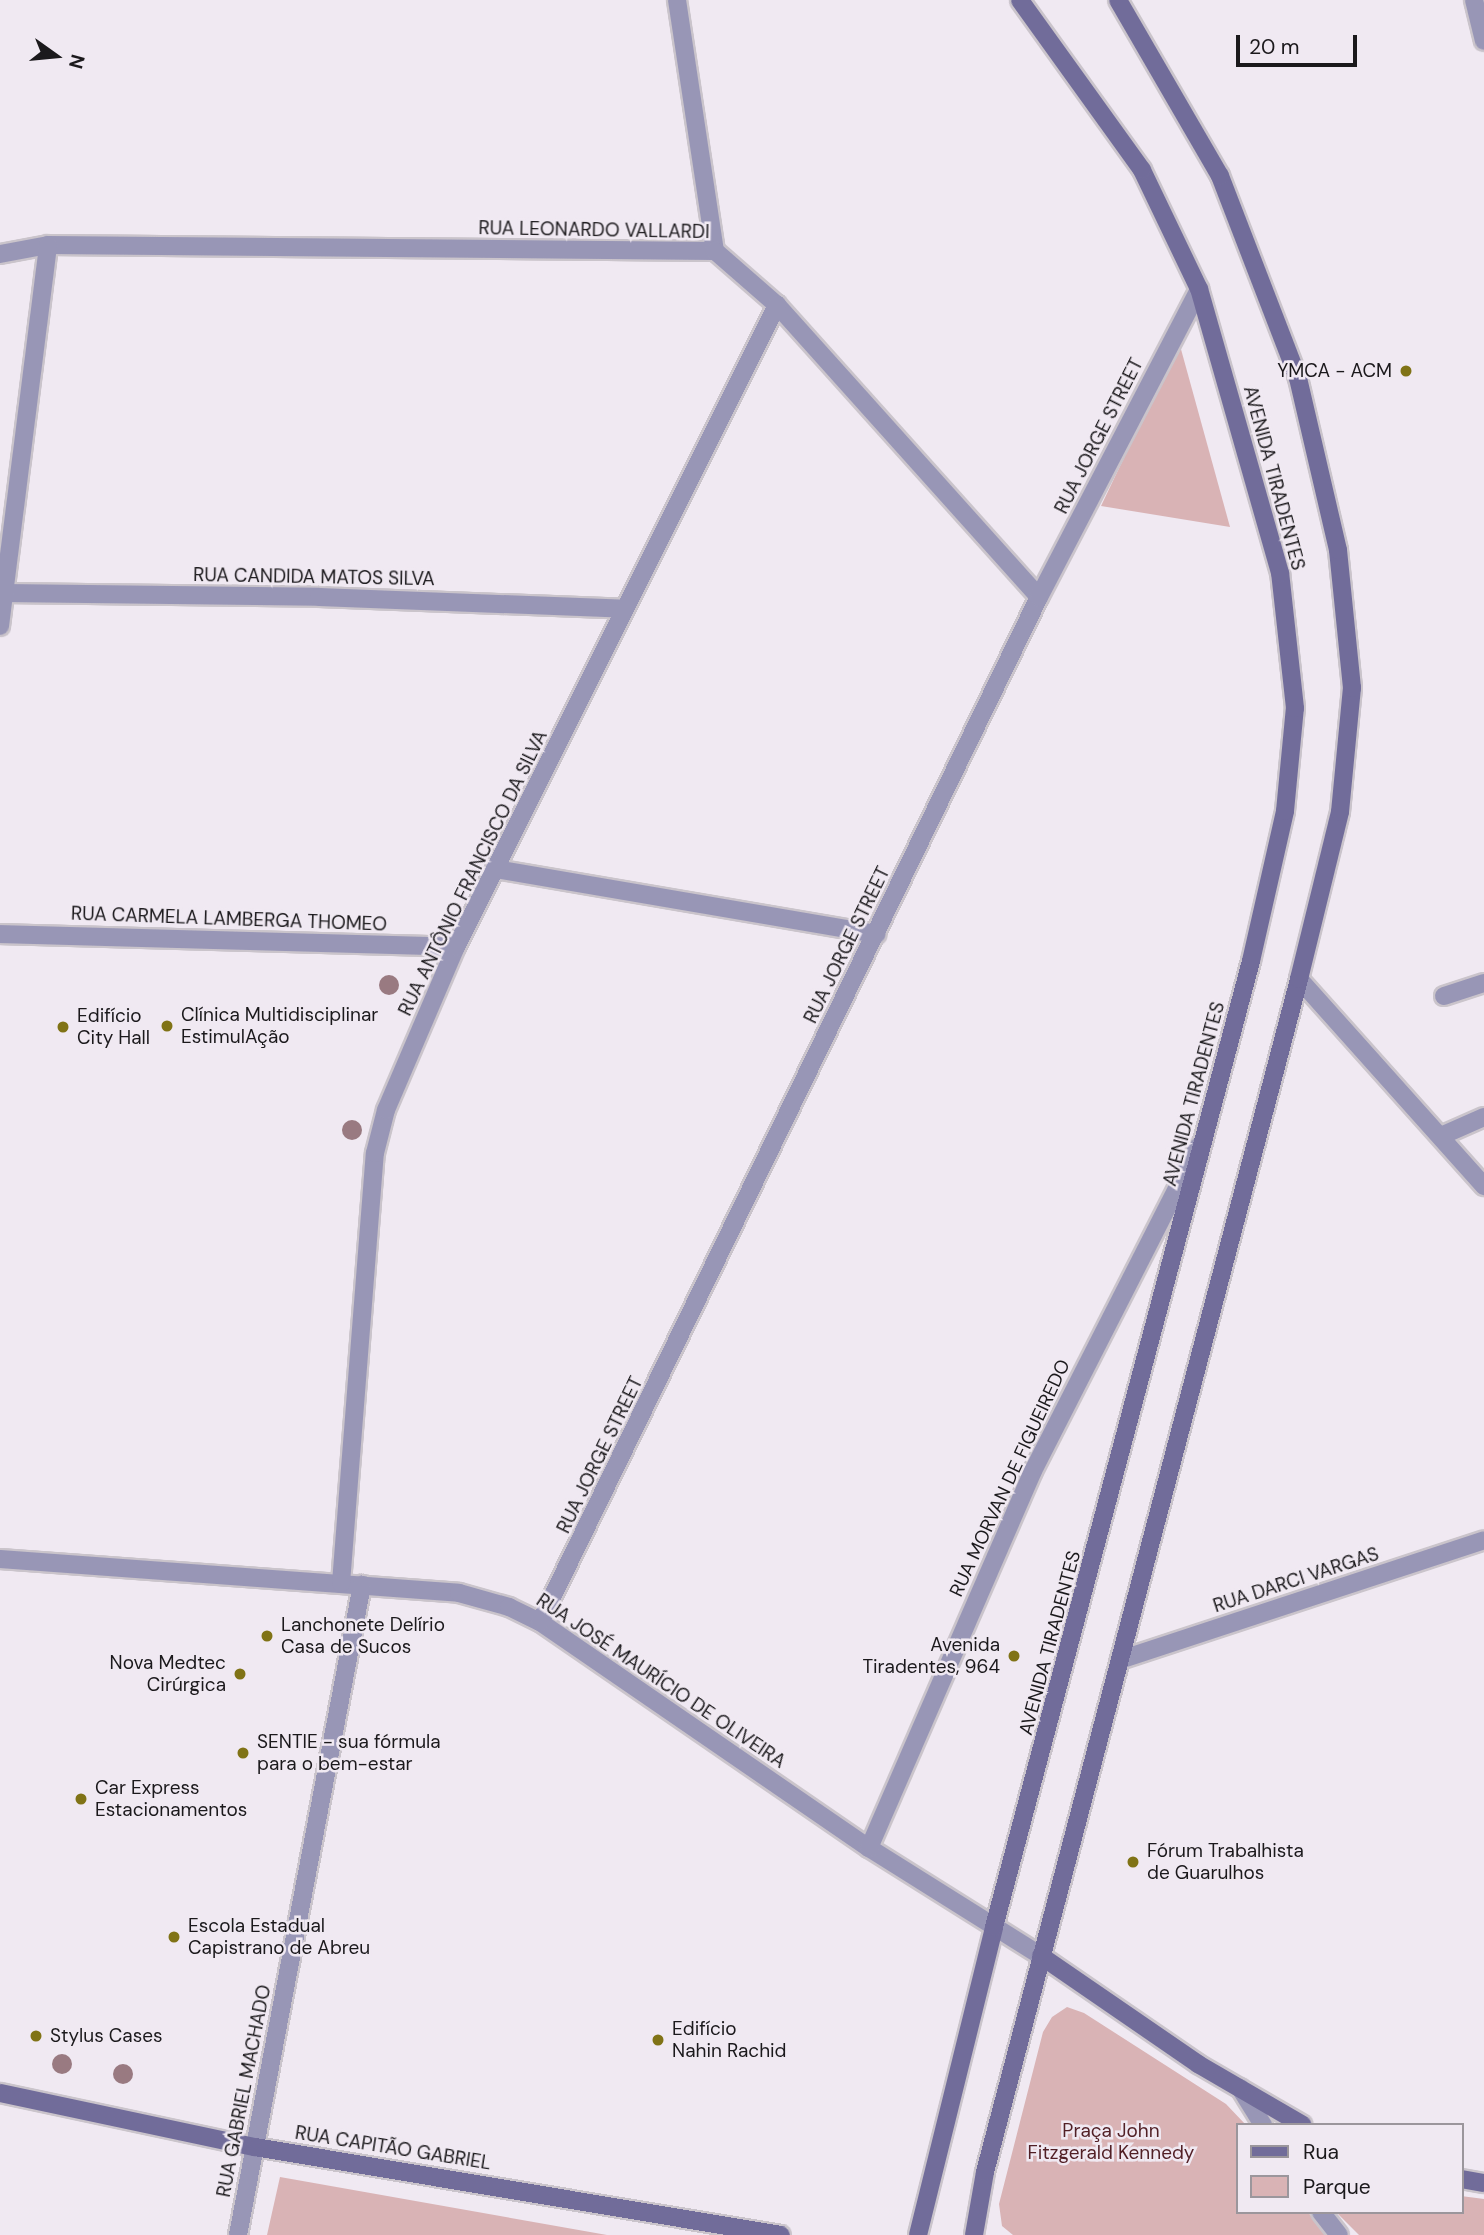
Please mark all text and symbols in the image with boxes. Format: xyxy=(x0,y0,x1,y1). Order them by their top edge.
north arrow xyxy=(21,21,91,91)
scale bar xyxy=(1239,21,1360,65)
text: 20 m xyxy=(1249,33,1300,61)
text: N xyxy=(63,52,91,71)
street label: RUA LEONARDO VALLARDI xyxy=(478,217,710,243)
street label: RUA JORGE STREET xyxy=(1050,355,1148,517)
place label: YMCA - ACM xyxy=(1277,360,1392,382)
marker: YMCA - ACM xyxy=(1398,363,1414,379)
street label: AVENIDA TIRADENTES xyxy=(1238,383,1310,573)
street label: RUA CANDIDA MATOS SILVA xyxy=(193,563,435,591)
street label: RUA ANTÔNIO FRANCISCO DA SILVA xyxy=(394,727,552,1019)
street label: RUA JORGE STREET xyxy=(799,863,895,1027)
street label: RUA CARMELA LAMBERGA THOMEO xyxy=(71,902,387,936)
street label: AVENIDA TIRADENTES xyxy=(1158,999,1230,1189)
place label: Clínica Multidisciplinar EstimulAção xyxy=(181,1004,378,1048)
place label: Edifício City Hall xyxy=(77,1005,150,1049)
marker: Clínica Multidisciplinar EstimulAção xyxy=(159,1018,175,1034)
marker: Edifício City Hall xyxy=(55,1019,71,1035)
street label: RUA MORVAN DE FIGUEIREDO xyxy=(945,1356,1075,1600)
street label: RUA JORGE STREET xyxy=(552,1373,648,1537)
street label: RUA DARCI VARGAS xyxy=(1210,1542,1382,1618)
street label: AVENIDA TIRADENTES xyxy=(1014,1548,1086,1738)
street label: RUA JOSÉ MAURÍCIO DE OLIVEIRA xyxy=(532,1589,790,1773)
place label: Lanchonete Delírio Casa de Sucos xyxy=(281,1614,445,1658)
marker: Lanchonete Delírio Casa de Sucos xyxy=(259,1628,275,1644)
place label: Avenida Tiradentes, 964 xyxy=(862,1634,1000,1678)
marker: Avenida Tiradentes, 964 xyxy=(1006,1648,1022,1664)
place label: Nova Medtec Cirúrgica xyxy=(110,1652,226,1696)
marker: Nova Medtec Cirúrgica xyxy=(232,1666,248,1682)
place label: SENTIE - sua fórmula para o bem-estar xyxy=(257,1731,441,1775)
marker: SENTIE - sua fórmula para o bem-estar xyxy=(235,1745,251,1761)
place label: Car Express Estacionamentos xyxy=(95,1777,247,1821)
marker: Car Express Estacionamentos xyxy=(73,1791,89,1807)
place label: Fórum Trabalhista de Guarulhos xyxy=(1147,1840,1304,1884)
marker: Fórum Trabalhista de Guarulhos xyxy=(1125,1854,1141,1870)
place label: Escola Estadual Capistrano de Abreu xyxy=(188,1915,370,1959)
marker: Escola Estadual Capistrano de Abreu xyxy=(166,1929,182,1945)
street label: RUA GABRIEL MACHADO xyxy=(212,1983,276,2199)
place label: Edifício Nahin Rachid xyxy=(672,2018,787,2062)
place label: Stylus Cases xyxy=(50,2025,163,2047)
marker: Stylus Cases xyxy=(28,2028,44,2044)
marker: Edifício Nahin Rachid xyxy=(650,2032,666,2048)
park label: Praça John Fitzgerald Kennedy xyxy=(1028,2120,1194,2164)
street label: RUA CAPITÃO GABRIEL xyxy=(293,2121,493,2175)
legend xyxy=(1236,2123,1463,2214)
text: Rua xyxy=(1303,2138,1339,2166)
text: Parque xyxy=(1303,2173,1371,2201)

